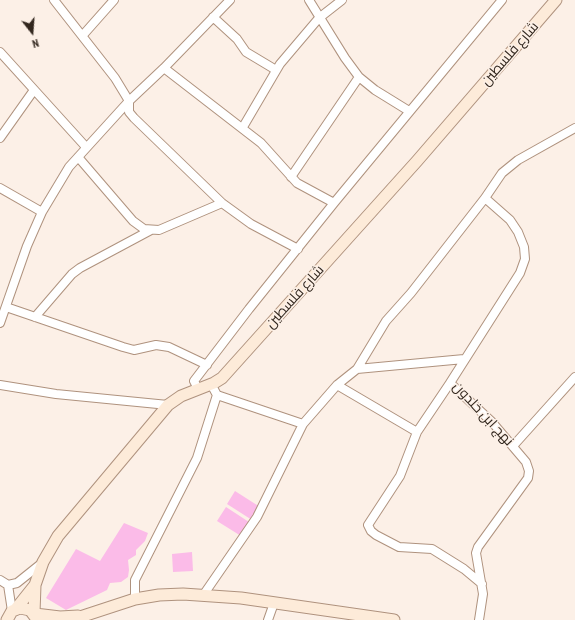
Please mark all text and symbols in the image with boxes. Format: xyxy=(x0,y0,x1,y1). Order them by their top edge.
north arrow xyxy=(12,12,52,52)
street label: شارع فلسطين xyxy=(478,19,542,89)
text: N xyxy=(31,36,40,51)
street label: شارع فلسطين xyxy=(262,262,328,332)
street label: نهج ابن خلدون xyxy=(449,378,517,450)

